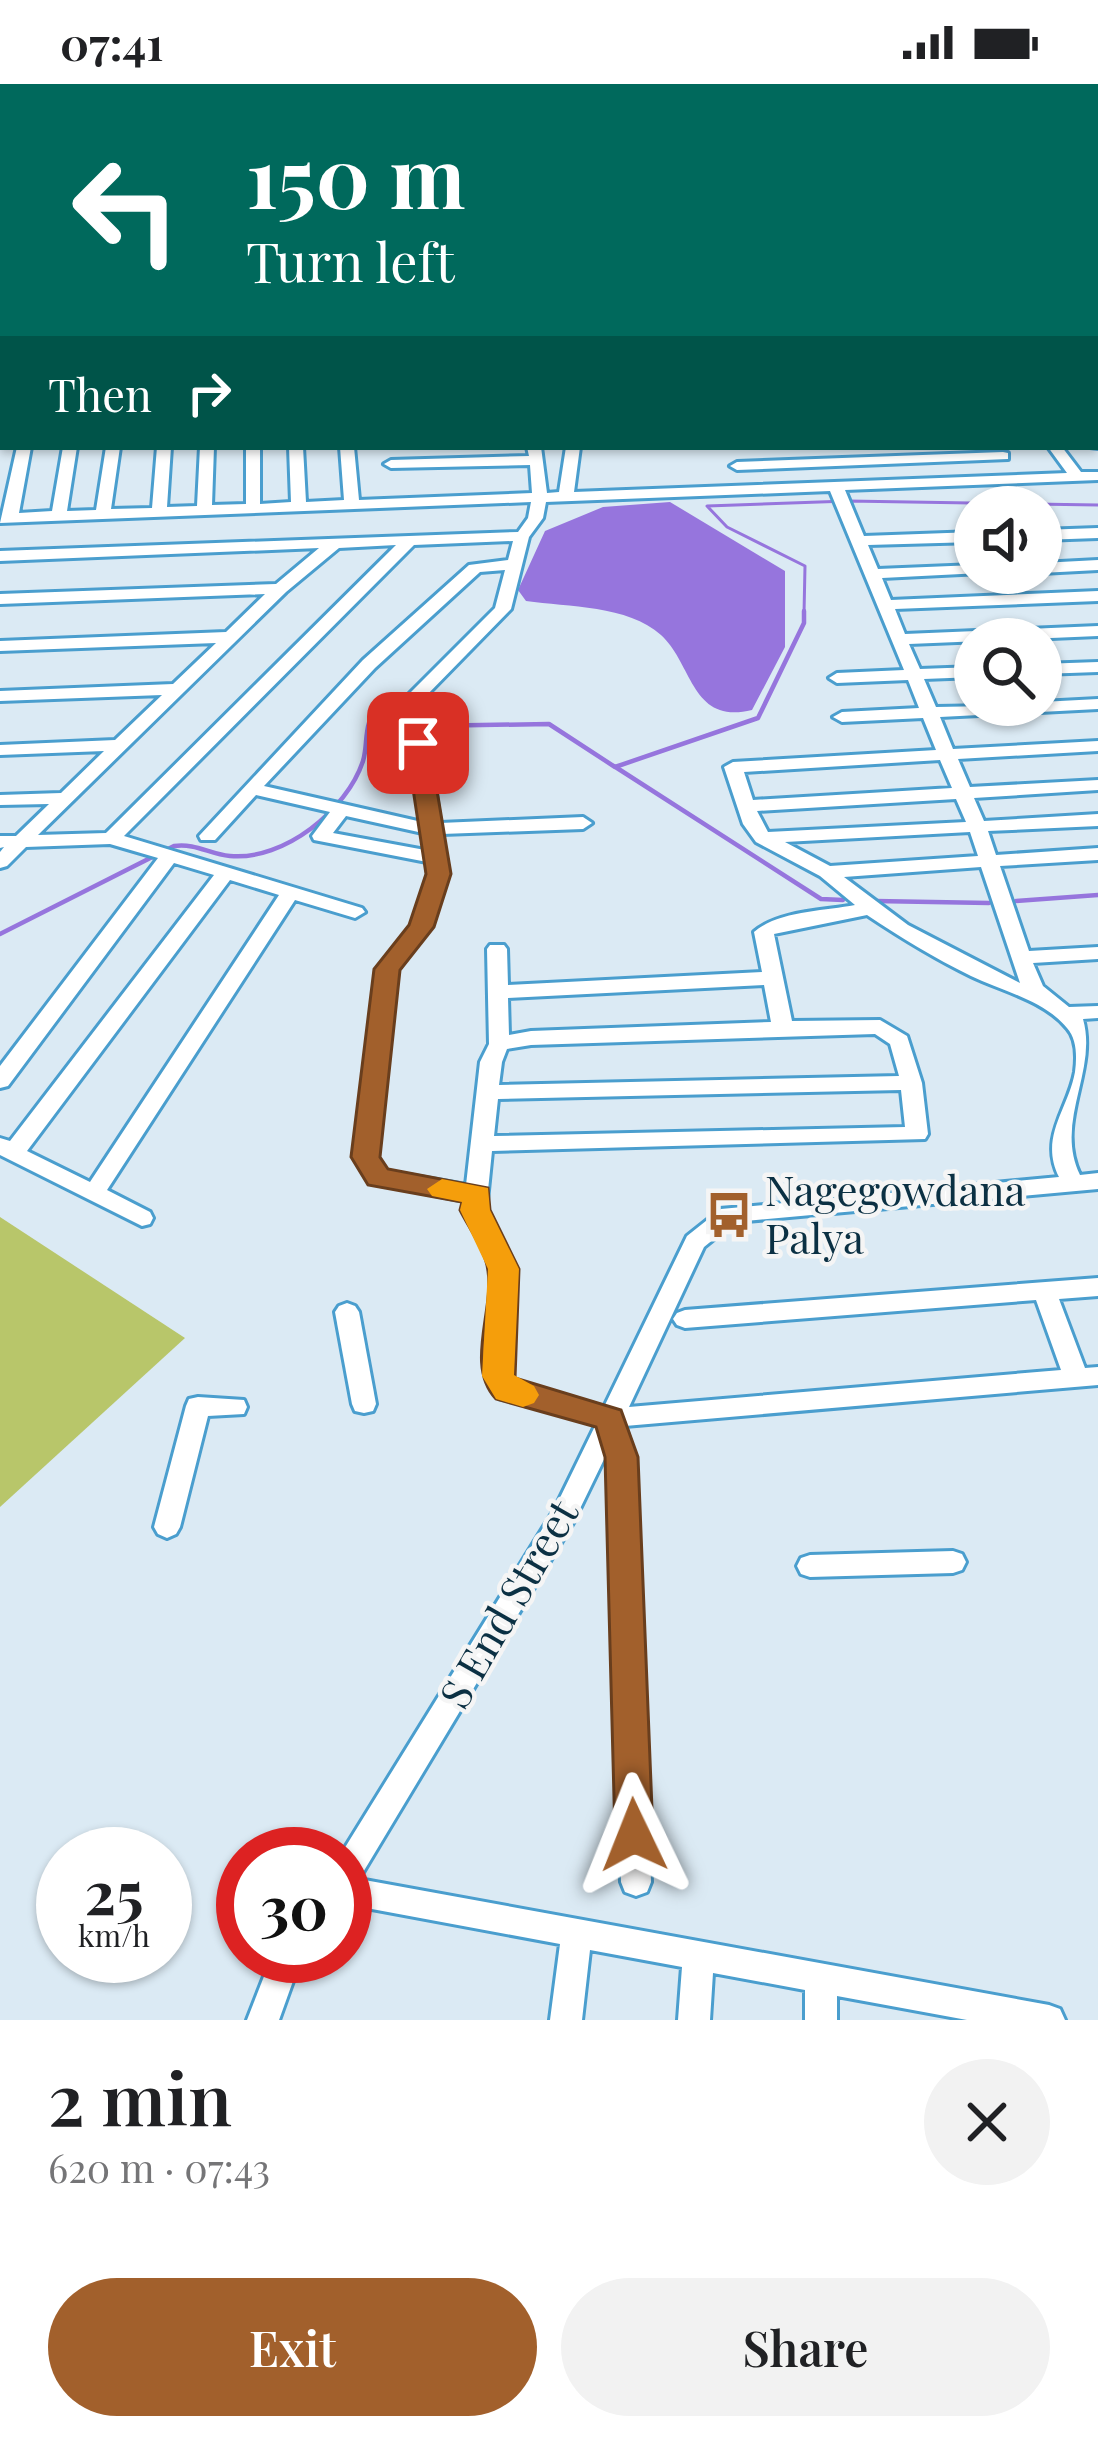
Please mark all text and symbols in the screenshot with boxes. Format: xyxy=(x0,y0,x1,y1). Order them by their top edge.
text: 07:41 xyxy=(60,12,164,72)
text: 150 m xyxy=(246,118,466,230)
icon: left xyxy=(48,132,204,288)
text: Turn left xyxy=(246,225,455,297)
icon: right xyxy=(176,360,242,426)
text: Then xyxy=(48,363,152,423)
map controls xyxy=(954,486,1062,726)
button: sound xyxy=(954,486,1062,594)
button: search xyxy=(954,618,1062,726)
pin xyxy=(367,692,469,794)
icon: arrive xyxy=(385,710,451,776)
place label: Nagegowdana Palya xyxy=(765,1161,1026,1265)
bus stop icon: Nagegowdana Palya xyxy=(704,1190,754,1240)
street label: S End Street xyxy=(425,1488,590,1717)
position arrow xyxy=(571,1772,697,1898)
speed limit sign: 30 xyxy=(216,1827,372,1983)
text: 25 xyxy=(85,1850,143,1930)
text: km/h xyxy=(78,1915,150,1955)
text: 2 min xyxy=(48,2048,232,2144)
button: close xyxy=(924,2059,1050,2185)
text: 620 m · 07:43 xyxy=(48,2141,270,2193)
button: Exit xyxy=(48,2278,537,2416)
button: Share xyxy=(561,2278,1050,2416)

